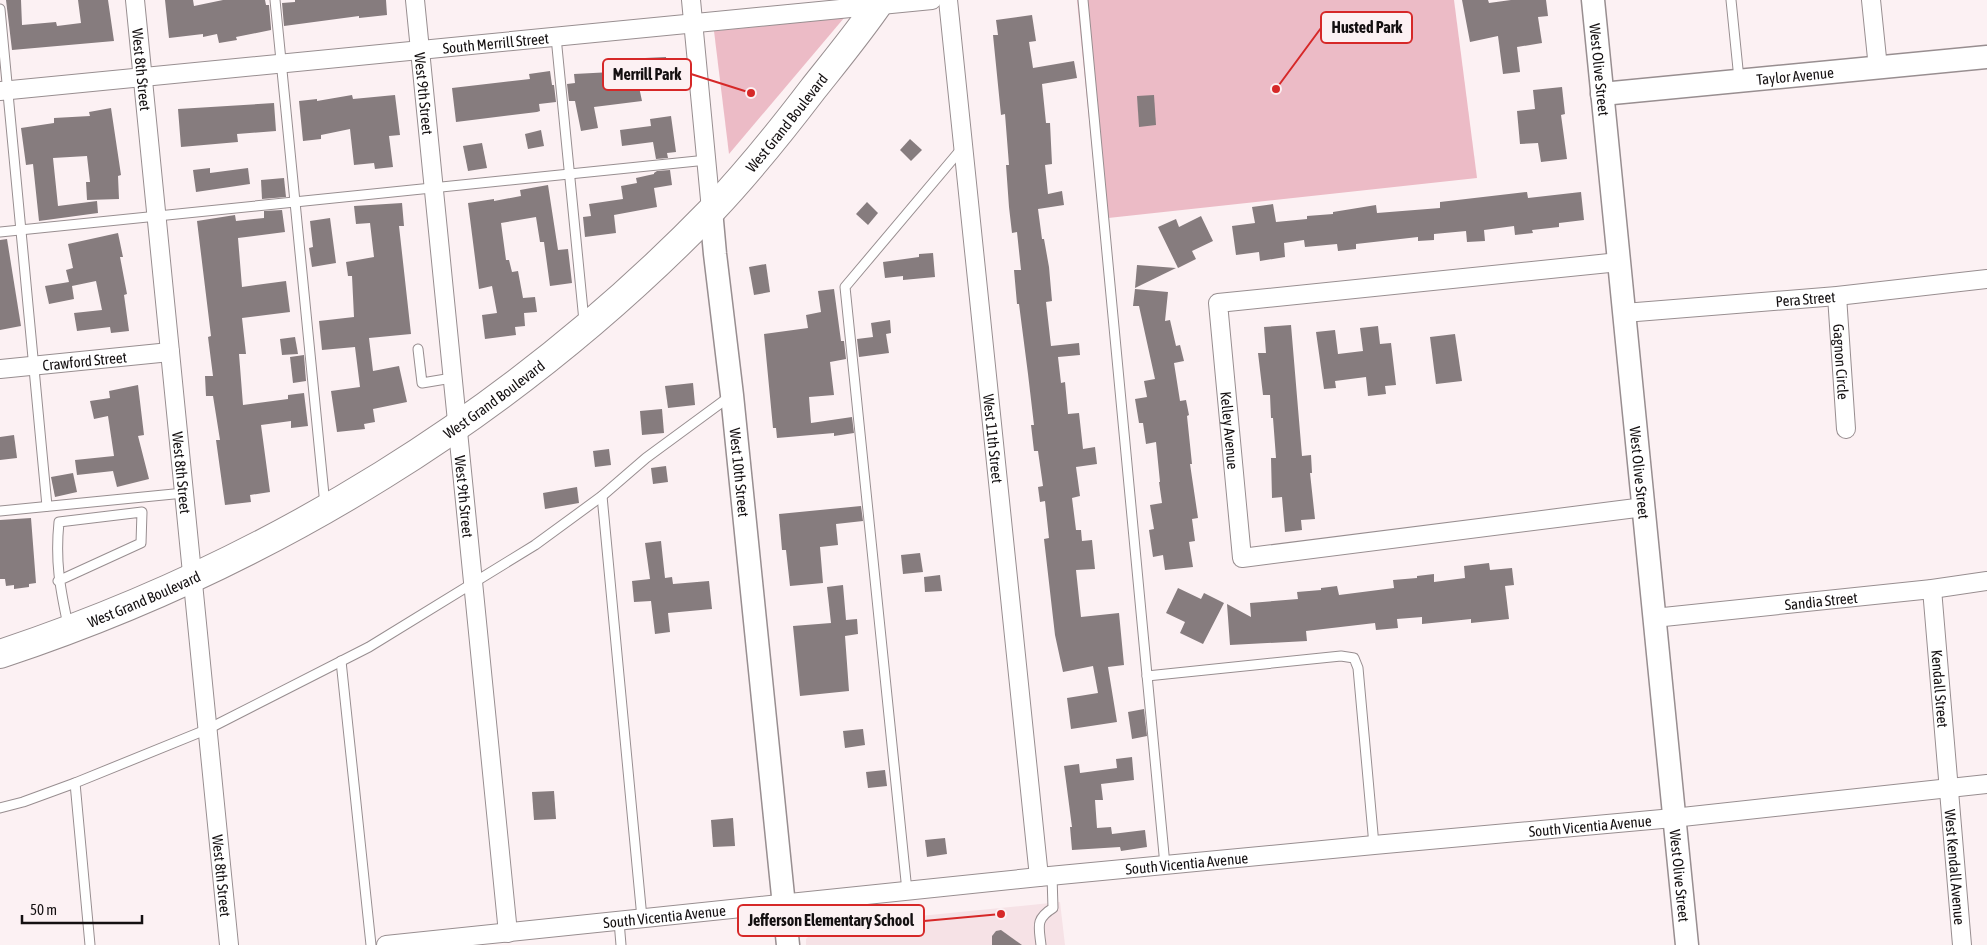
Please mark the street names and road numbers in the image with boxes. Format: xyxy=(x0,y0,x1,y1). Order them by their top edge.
street label: West Olive Street xyxy=(1587,23,1613,117)
street label: West 8th Street xyxy=(129,28,154,112)
street label: South Merrill Street xyxy=(442,29,549,56)
street label: West 9th Street xyxy=(412,52,437,135)
street label: Taylor Avenue xyxy=(1756,63,1835,88)
street label: West Grand Boulevard xyxy=(742,70,831,175)
street label: Pera Street xyxy=(1775,288,1836,309)
street label: Gagnon Circle xyxy=(1830,323,1853,400)
street label: Crawford Street xyxy=(42,348,128,373)
street label: West Grand Boulevard xyxy=(440,356,548,442)
street label: Kelley Avenue xyxy=(1218,391,1242,470)
street label: West 11th Street xyxy=(980,393,1007,484)
street label: West Olive Street xyxy=(1627,426,1653,520)
street label: West 10th Street xyxy=(727,427,753,518)
street label: West 8th Street xyxy=(169,431,195,515)
street label: West 9th Street xyxy=(452,455,477,538)
street label: West Grand Boulevard xyxy=(85,567,203,630)
street label: Sandia Street xyxy=(1784,588,1858,613)
street label: Kendall Street xyxy=(1929,649,1952,728)
street label: West Kendall Avenue xyxy=(1942,809,1969,926)
street label: South Vicentia Avenue xyxy=(1528,811,1652,839)
street label: West Olive Street xyxy=(1667,829,1693,923)
street label: West 8th Street xyxy=(210,834,235,918)
street label: South Vicentia Avenue xyxy=(1125,849,1249,877)
street label: South Vicentia Avenue xyxy=(602,901,727,931)

